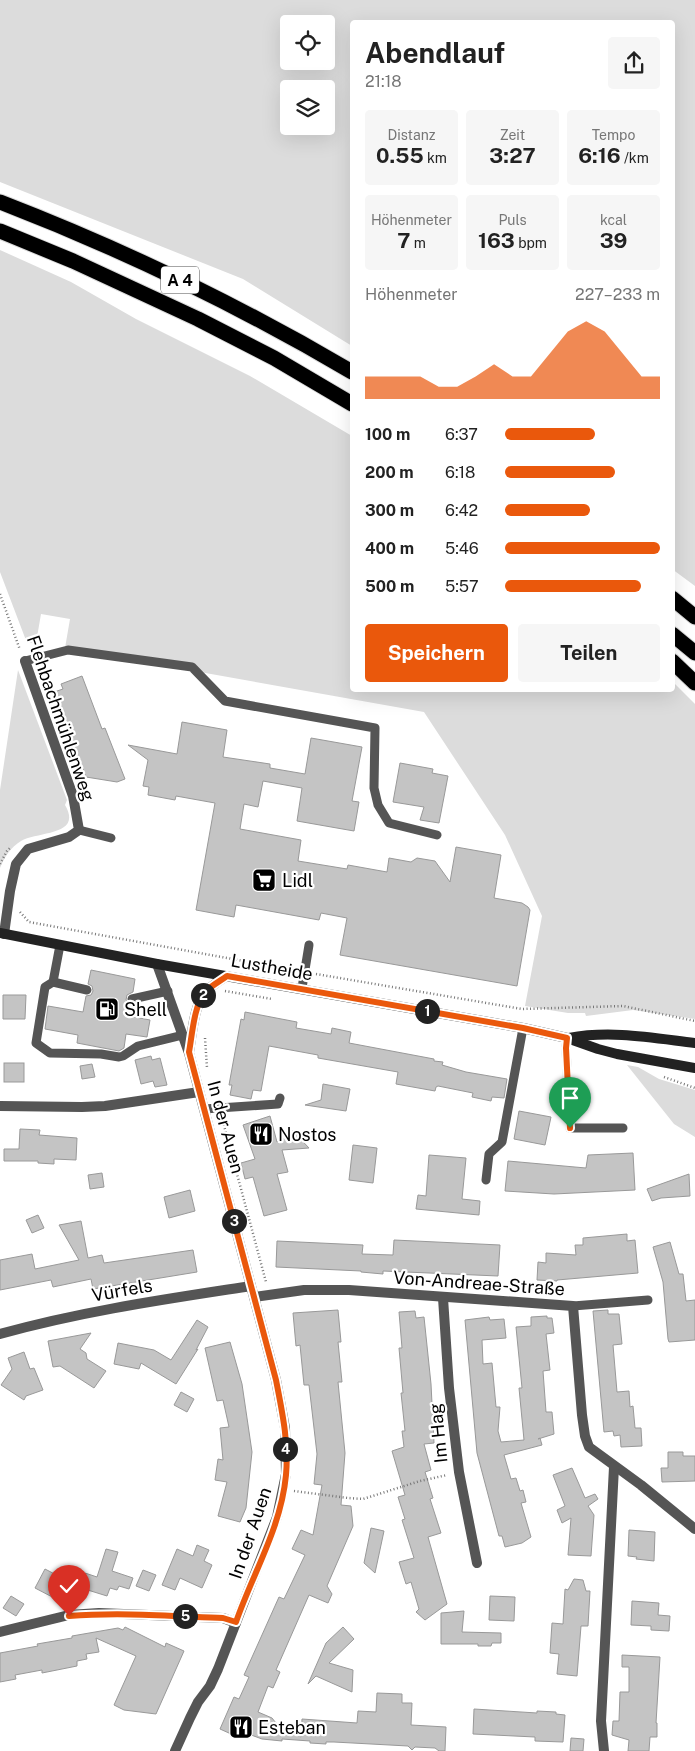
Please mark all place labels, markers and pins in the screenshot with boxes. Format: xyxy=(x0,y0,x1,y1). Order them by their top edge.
supermarket icon: Lidl xyxy=(251,867,277,893)
place label: Lidl xyxy=(282,870,313,891)
pin: 2 xyxy=(190,982,216,1008)
fuel station icon: Shell xyxy=(94,996,120,1022)
pin: 1 xyxy=(414,998,440,1024)
place label: Shell xyxy=(124,999,167,1020)
pin xyxy=(549,1077,591,1128)
restaurant icon: Nostos xyxy=(248,1121,274,1147)
place label: Nostos xyxy=(278,1124,336,1145)
pin: 3 xyxy=(222,1208,246,1234)
pin: 4 xyxy=(272,1436,298,1462)
pin xyxy=(48,1565,90,1616)
pin: 5 xyxy=(172,1604,198,1628)
restaurant icon: Esteban xyxy=(228,1714,254,1740)
place label: Esteban xyxy=(258,1717,326,1738)

